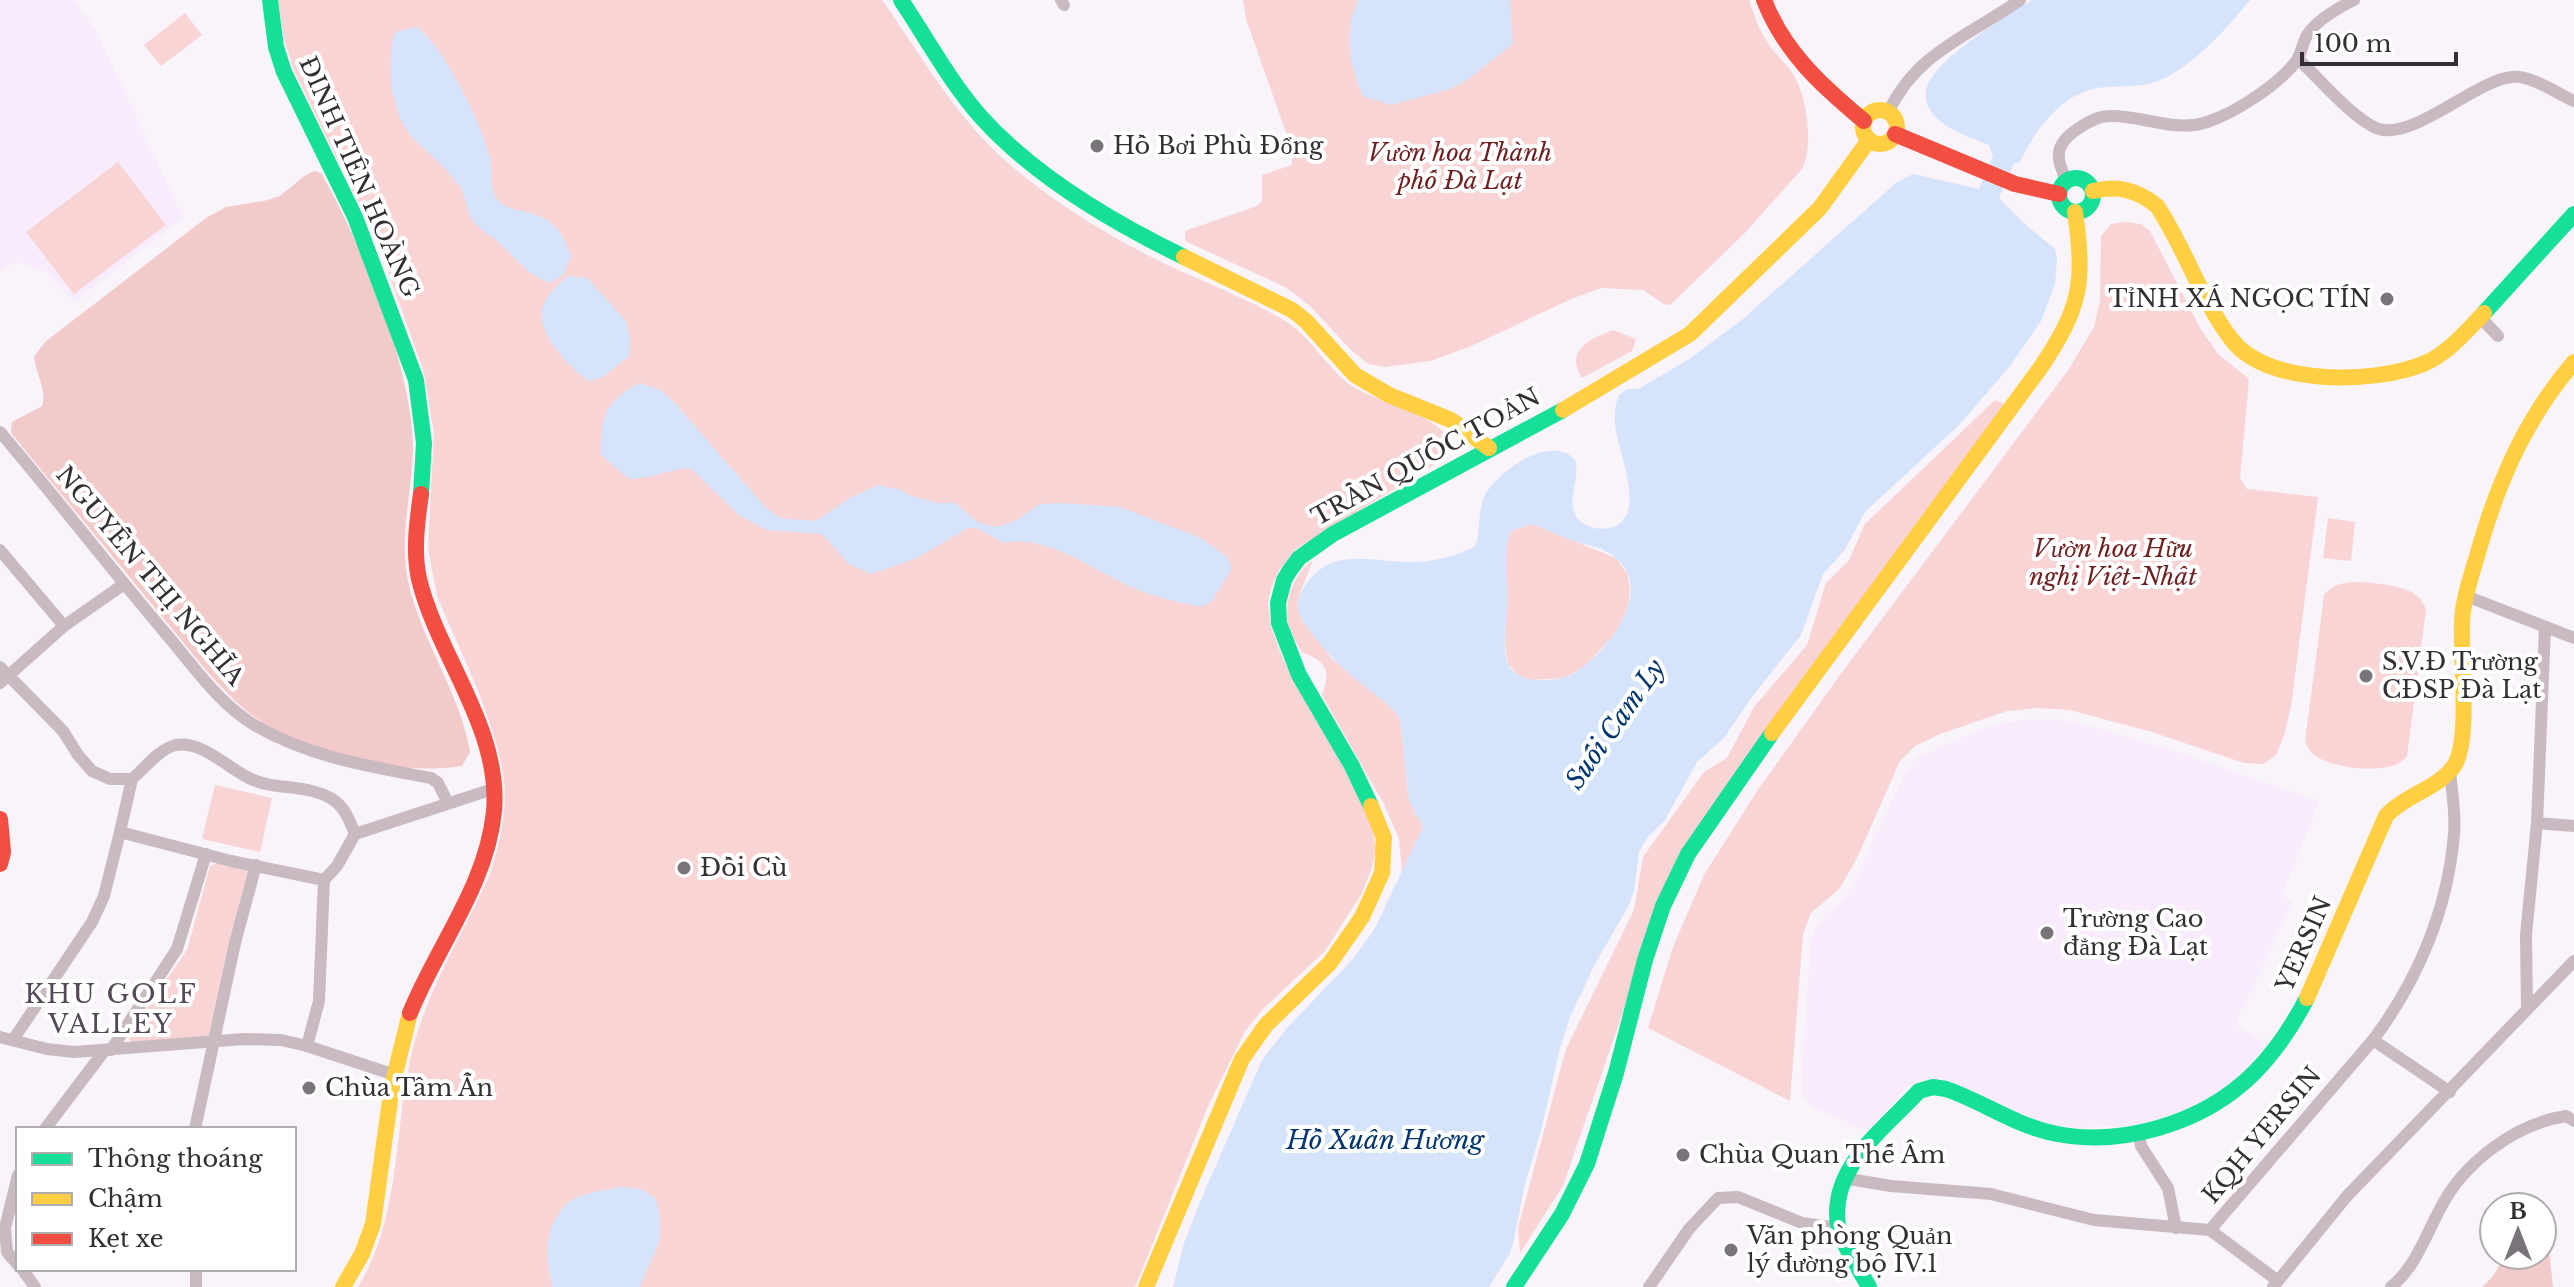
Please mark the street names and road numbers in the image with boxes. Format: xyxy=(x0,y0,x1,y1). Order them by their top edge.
street label: ĐINH TIÊN HOÀNG xyxy=(293,51,427,302)
street label: TRẦN QUỐC TOẢN xyxy=(1306,381,1545,532)
street label: NGUYỄN THỊ NGHĨA xyxy=(50,460,252,691)
street label: YERSIN xyxy=(2269,892,2337,997)
street label: KQH YERSIN xyxy=(2196,1061,2327,1209)

